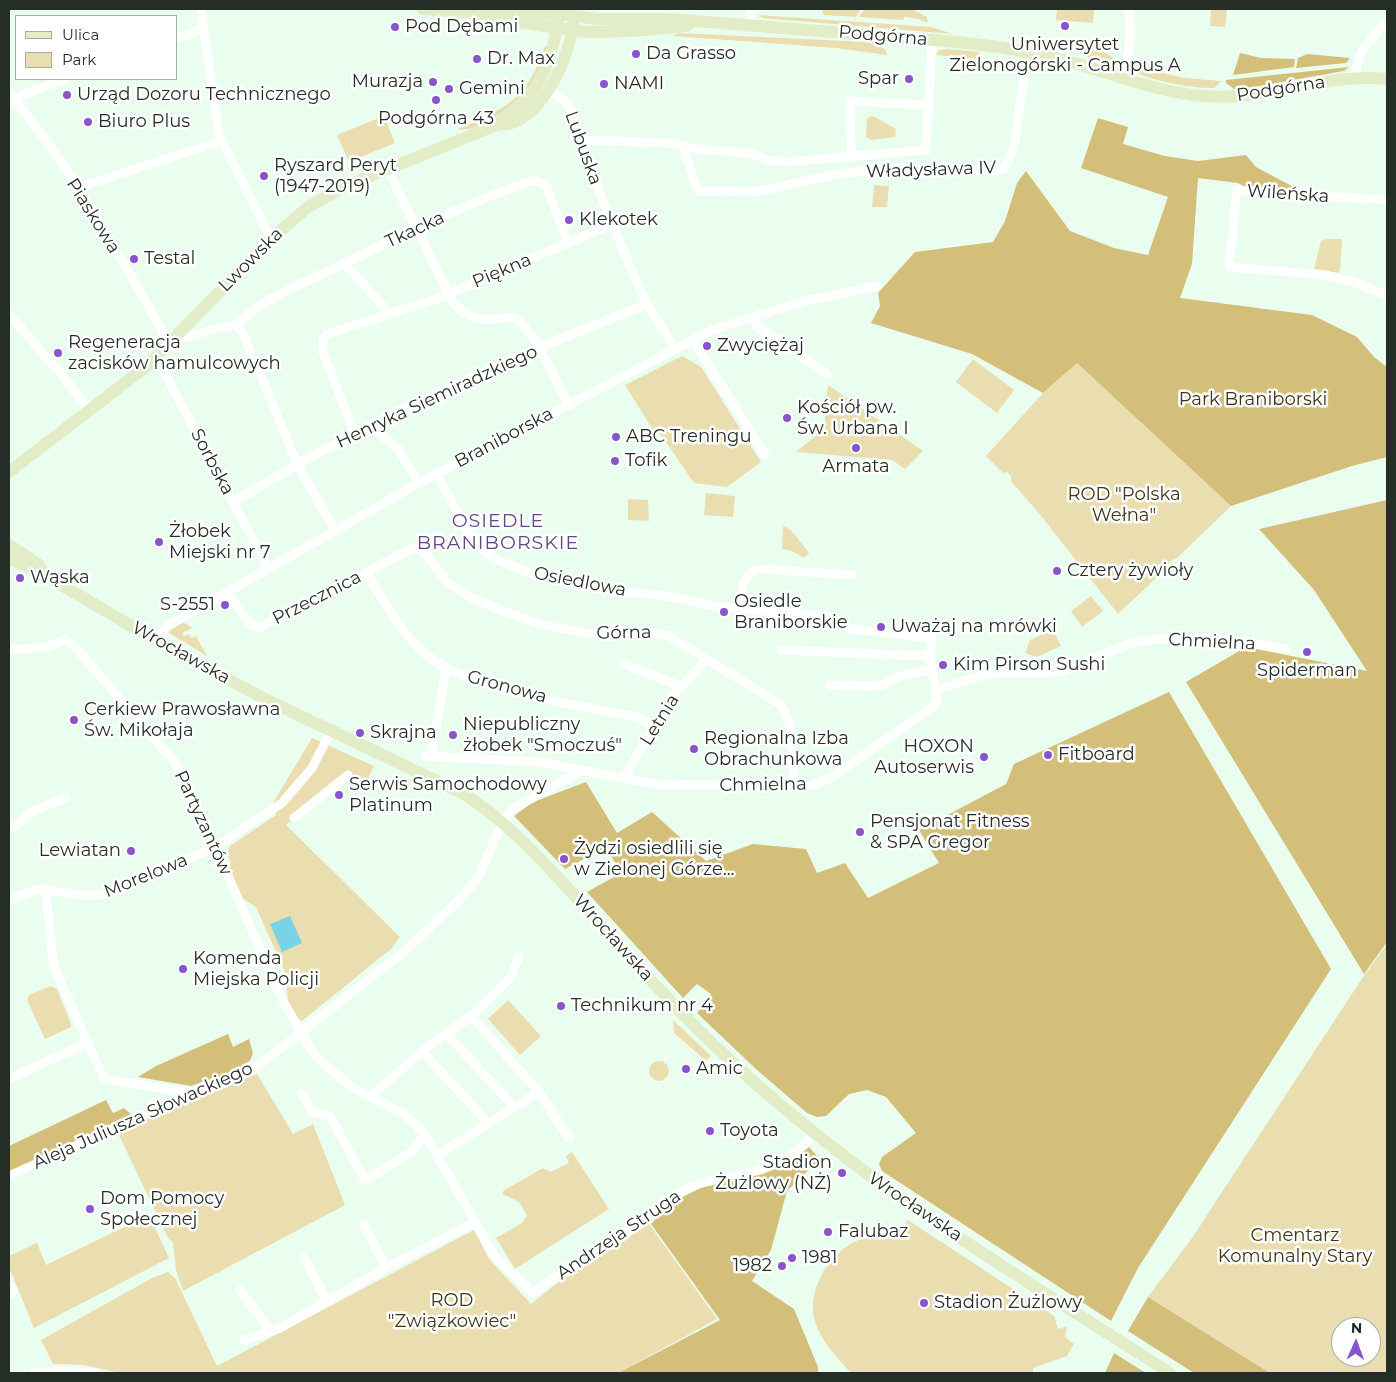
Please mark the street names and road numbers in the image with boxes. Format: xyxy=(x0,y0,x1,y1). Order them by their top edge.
street label: Podgórna xyxy=(837,21,929,51)
street label: Podgórna xyxy=(1235,71,1327,107)
street label: Lubuska xyxy=(560,108,606,188)
street label: Władysława IV xyxy=(866,157,996,183)
street label: Piaskowa xyxy=(61,174,125,258)
street label: Wileńska xyxy=(1246,180,1330,208)
street label: Tkacka xyxy=(382,207,448,253)
street label: Lwowska xyxy=(214,223,288,297)
street label: Piękna xyxy=(469,249,535,293)
street label: Henryka Siemiradzkiego xyxy=(333,341,541,453)
street label: Braniborska xyxy=(451,403,557,473)
street label: Sorbska xyxy=(186,425,238,499)
street label: Osiedlowa xyxy=(532,562,628,602)
street label: Przecznica xyxy=(269,566,365,630)
street label: Wrocławska xyxy=(128,617,234,689)
street label: Górna xyxy=(596,622,652,644)
street label: Chmielna xyxy=(1168,629,1256,655)
street label: Gronowa xyxy=(465,666,549,708)
street label: Letnia xyxy=(636,690,684,750)
street label: Partyzantów xyxy=(169,767,237,879)
street label: Chmielna xyxy=(719,773,807,797)
street label: Morelowa xyxy=(101,849,191,903)
street label: Wrocławska xyxy=(569,890,657,986)
street label: Aleja Juliusza Słowackiego xyxy=(30,1058,256,1174)
street label: Wrocławska xyxy=(864,1168,966,1246)
street label: Andrzeja Struga xyxy=(553,1185,685,1285)

